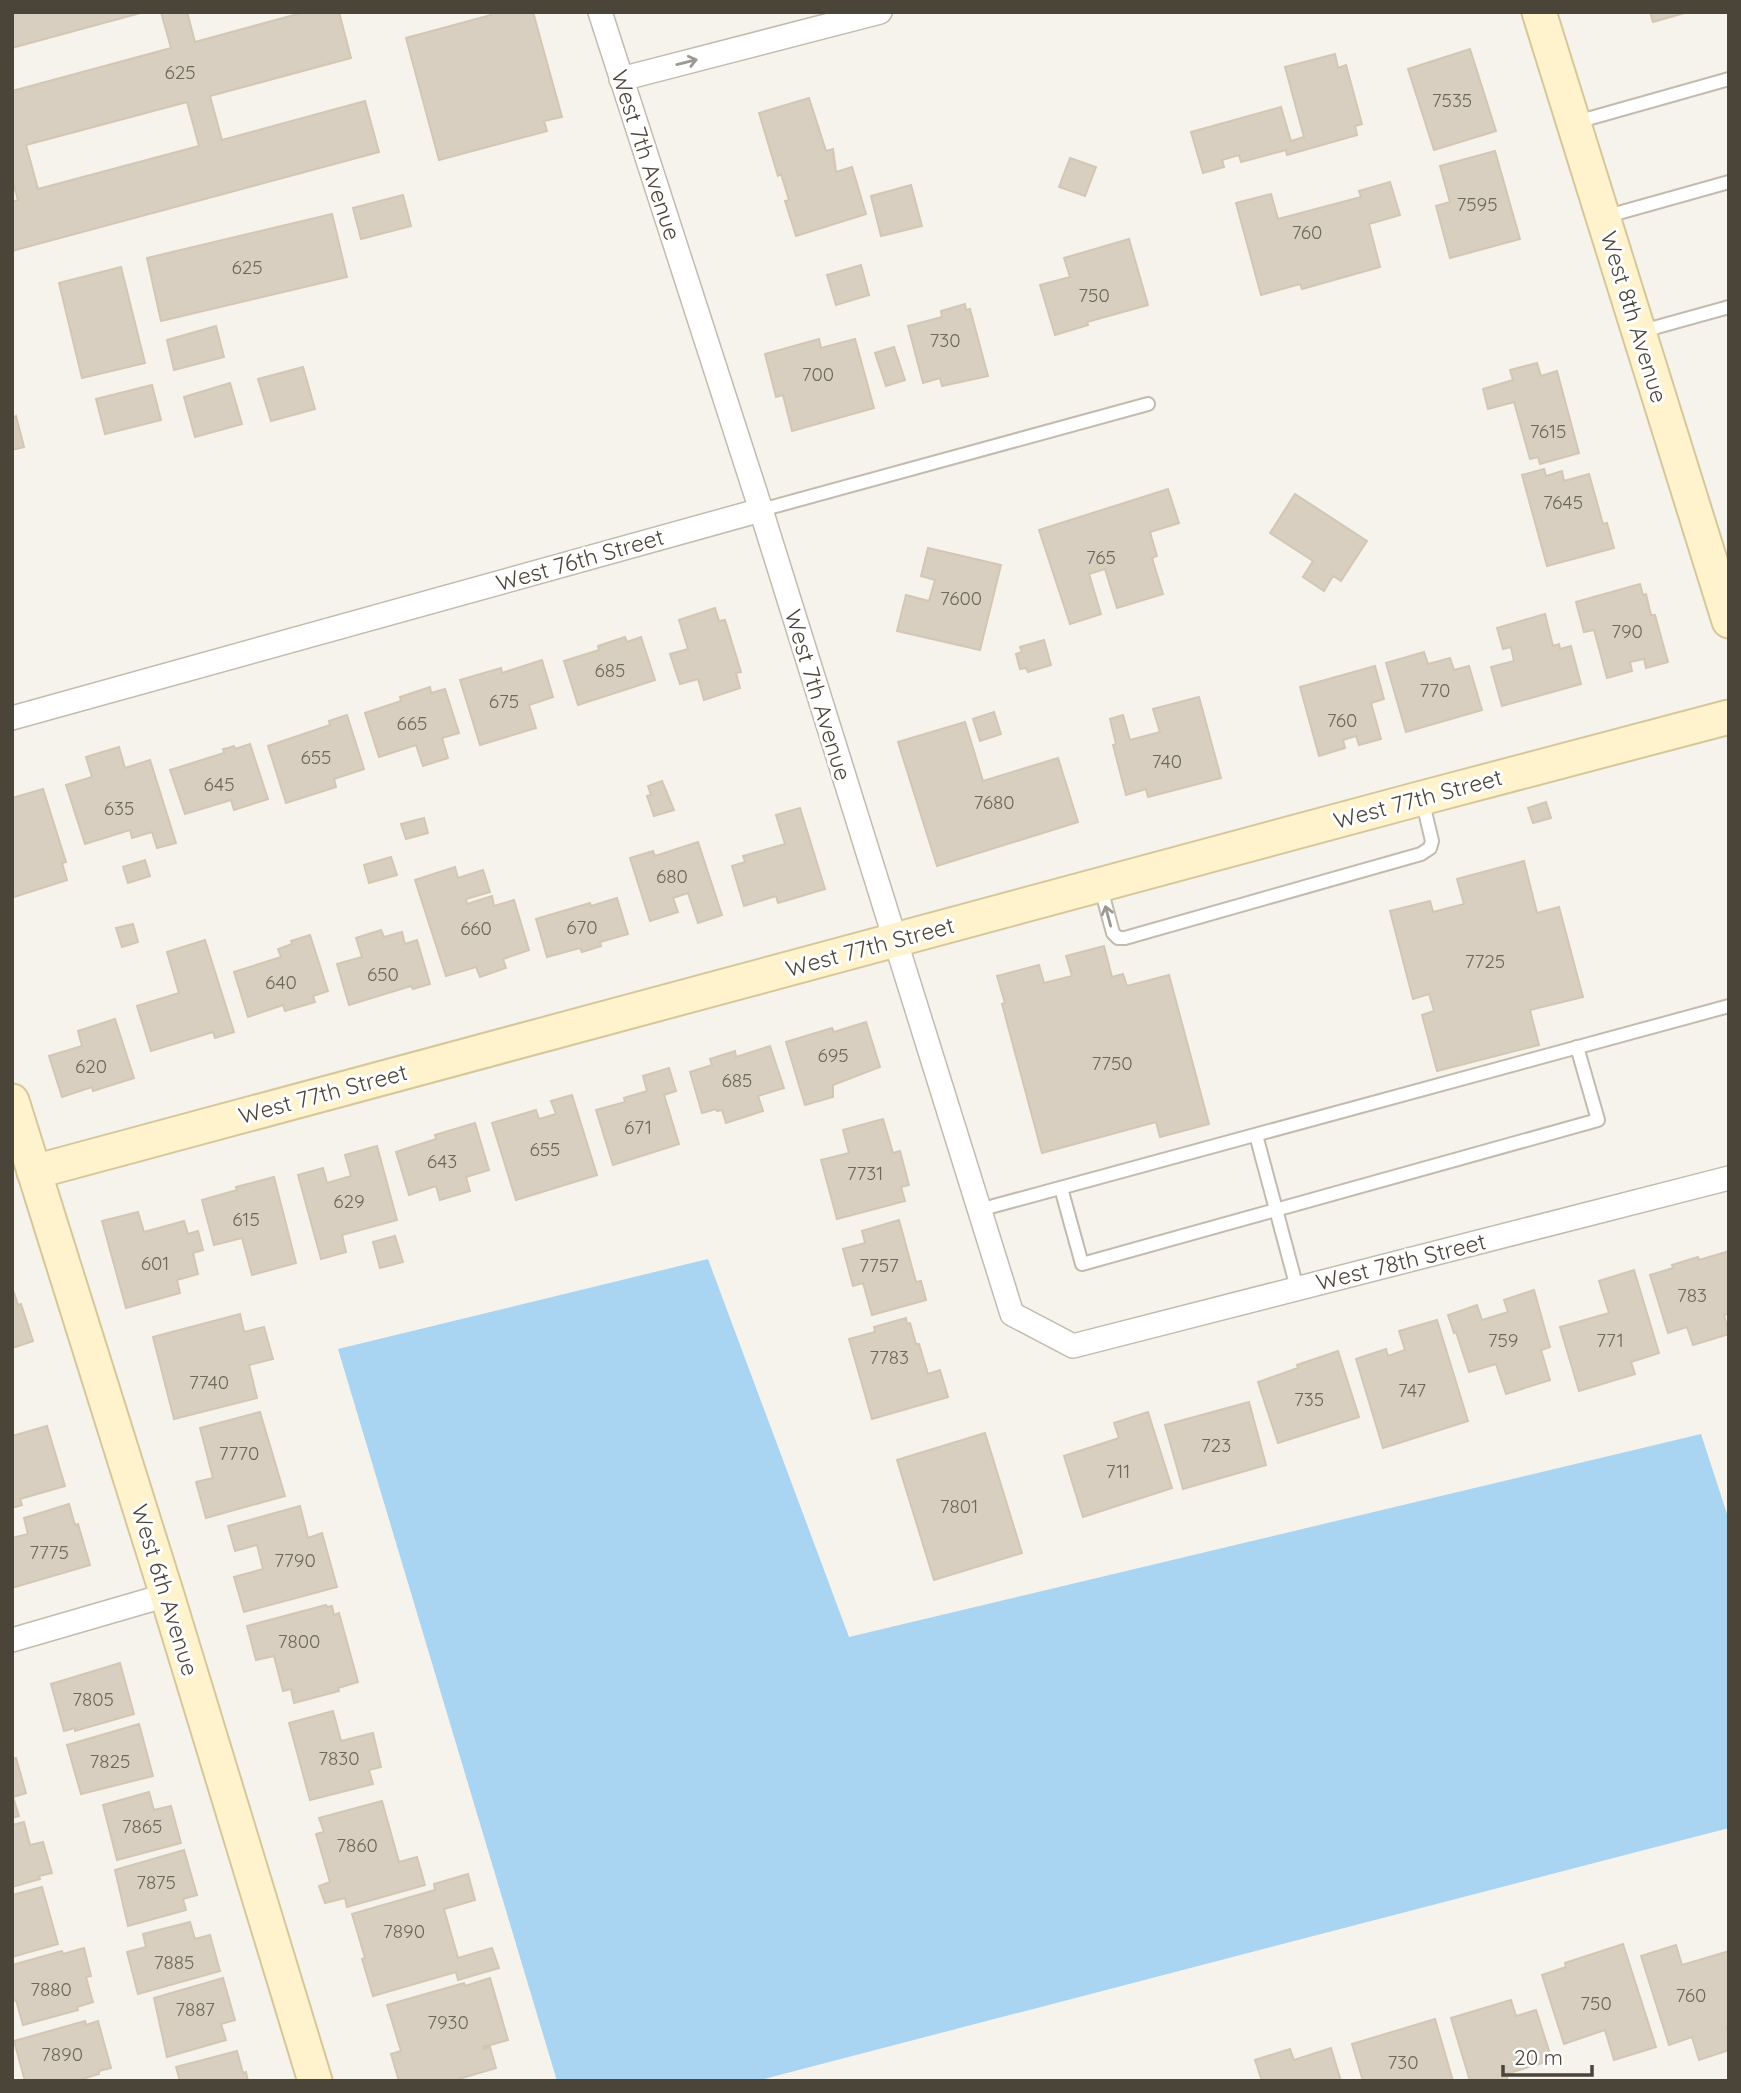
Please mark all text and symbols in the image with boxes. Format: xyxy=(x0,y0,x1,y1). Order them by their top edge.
one-way arrow xyxy=(675,55,698,68)
house number: 625 xyxy=(164,60,196,84)
street label: West 7th Avenue xyxy=(605,66,688,244)
house number: 7535 xyxy=(1432,88,1472,112)
house number: 7595 xyxy=(1456,192,1498,216)
house number: 760 xyxy=(1292,220,1322,244)
street label: West 8th Avenue xyxy=(1595,228,1674,406)
house number: 625 xyxy=(231,255,263,279)
house number: 750 xyxy=(1078,283,1110,307)
house number: 730 xyxy=(929,328,961,352)
house number: 700 xyxy=(802,362,834,386)
house number: 7615 xyxy=(1530,419,1566,443)
house number: 7645 xyxy=(1543,490,1583,514)
street label: West 76th Street xyxy=(493,522,667,597)
house number: 765 xyxy=(1086,545,1116,569)
house number: 7600 xyxy=(940,586,982,610)
street label: West 7th Avenue xyxy=(779,606,858,784)
house number: 790 xyxy=(1611,619,1643,643)
house number: 685 xyxy=(595,658,625,682)
house number: 770 xyxy=(1420,678,1450,702)
house number: 675 xyxy=(489,689,519,713)
house number: 760 xyxy=(1327,708,1357,732)
house number: 665 xyxy=(397,711,427,735)
house number: 655 xyxy=(301,745,331,769)
house number: 740 xyxy=(1152,749,1182,773)
street label: West 77th Street xyxy=(1330,762,1506,835)
house number: 645 xyxy=(203,772,235,796)
house number: 7680 xyxy=(974,790,1014,814)
house number: 635 xyxy=(104,796,134,820)
house number: 680 xyxy=(656,864,688,888)
one-way arrow xyxy=(1101,905,1114,927)
street label: West 77th Street xyxy=(782,910,958,983)
house number: 670 xyxy=(566,915,598,939)
house number: 660 xyxy=(460,916,492,940)
house number: 7725 xyxy=(1465,949,1505,973)
house number: 650 xyxy=(367,962,399,986)
house number: 640 xyxy=(265,970,297,994)
house number: 695 xyxy=(817,1043,849,1067)
house number: 7750 xyxy=(1091,1051,1133,1075)
house number: 620 xyxy=(75,1054,107,1078)
street label: West 77th Street xyxy=(235,1057,411,1130)
house number: 685 xyxy=(722,1068,752,1092)
house number: 671 xyxy=(624,1115,652,1139)
house number: 655 xyxy=(530,1137,560,1161)
house number: 643 xyxy=(427,1149,457,1173)
house number: 7731 xyxy=(847,1161,883,1185)
house number: 629 xyxy=(333,1189,365,1213)
house number: 615 xyxy=(232,1207,260,1231)
street label: West 78th Street xyxy=(1313,1226,1489,1297)
house number: 601 xyxy=(141,1251,169,1275)
house number: 7757 xyxy=(859,1253,899,1277)
house number: 783 xyxy=(1677,1283,1707,1307)
house number: 759 xyxy=(1488,1328,1518,1352)
house number: 771 xyxy=(1596,1328,1624,1352)
house number: 7783 xyxy=(869,1345,909,1369)
house number: 7740 xyxy=(189,1370,229,1394)
house number: 747 xyxy=(1398,1378,1426,1402)
house number: 735 xyxy=(1294,1387,1324,1411)
house number: 723 xyxy=(1201,1433,1231,1457)
house number: 7770 xyxy=(219,1441,259,1465)
house number: 711 xyxy=(1106,1459,1130,1483)
house number: 7801 xyxy=(940,1494,978,1518)
street label: West 6th Avenue xyxy=(126,1501,205,1679)
house number: 7775 xyxy=(29,1540,69,1564)
house number: 7790 xyxy=(274,1548,316,1572)
house number: 7800 xyxy=(278,1629,320,1653)
house number: 7805 xyxy=(72,1687,114,1711)
house number: 7830 xyxy=(318,1746,360,1770)
house number: 7825 xyxy=(90,1749,130,1773)
house number: 7865 xyxy=(122,1814,162,1838)
house number: 7860 xyxy=(336,1833,378,1857)
house number: 7875 xyxy=(136,1870,176,1894)
house number: 7890 xyxy=(383,1919,425,1943)
house number: 7885 xyxy=(154,1950,194,1974)
house number: 7880 xyxy=(30,1977,72,2001)
house number: 760 xyxy=(1676,1983,1706,2007)
house number: 750 xyxy=(1580,1991,1612,2015)
house number: 7887 xyxy=(175,1997,215,2021)
house number: 7930 xyxy=(427,2010,469,2034)
scale bar xyxy=(1503,2034,1592,2078)
house number: 7890 xyxy=(41,2042,83,2066)
text: 20 m xyxy=(1514,2044,1563,2070)
house number: 730 xyxy=(1387,2050,1419,2074)

